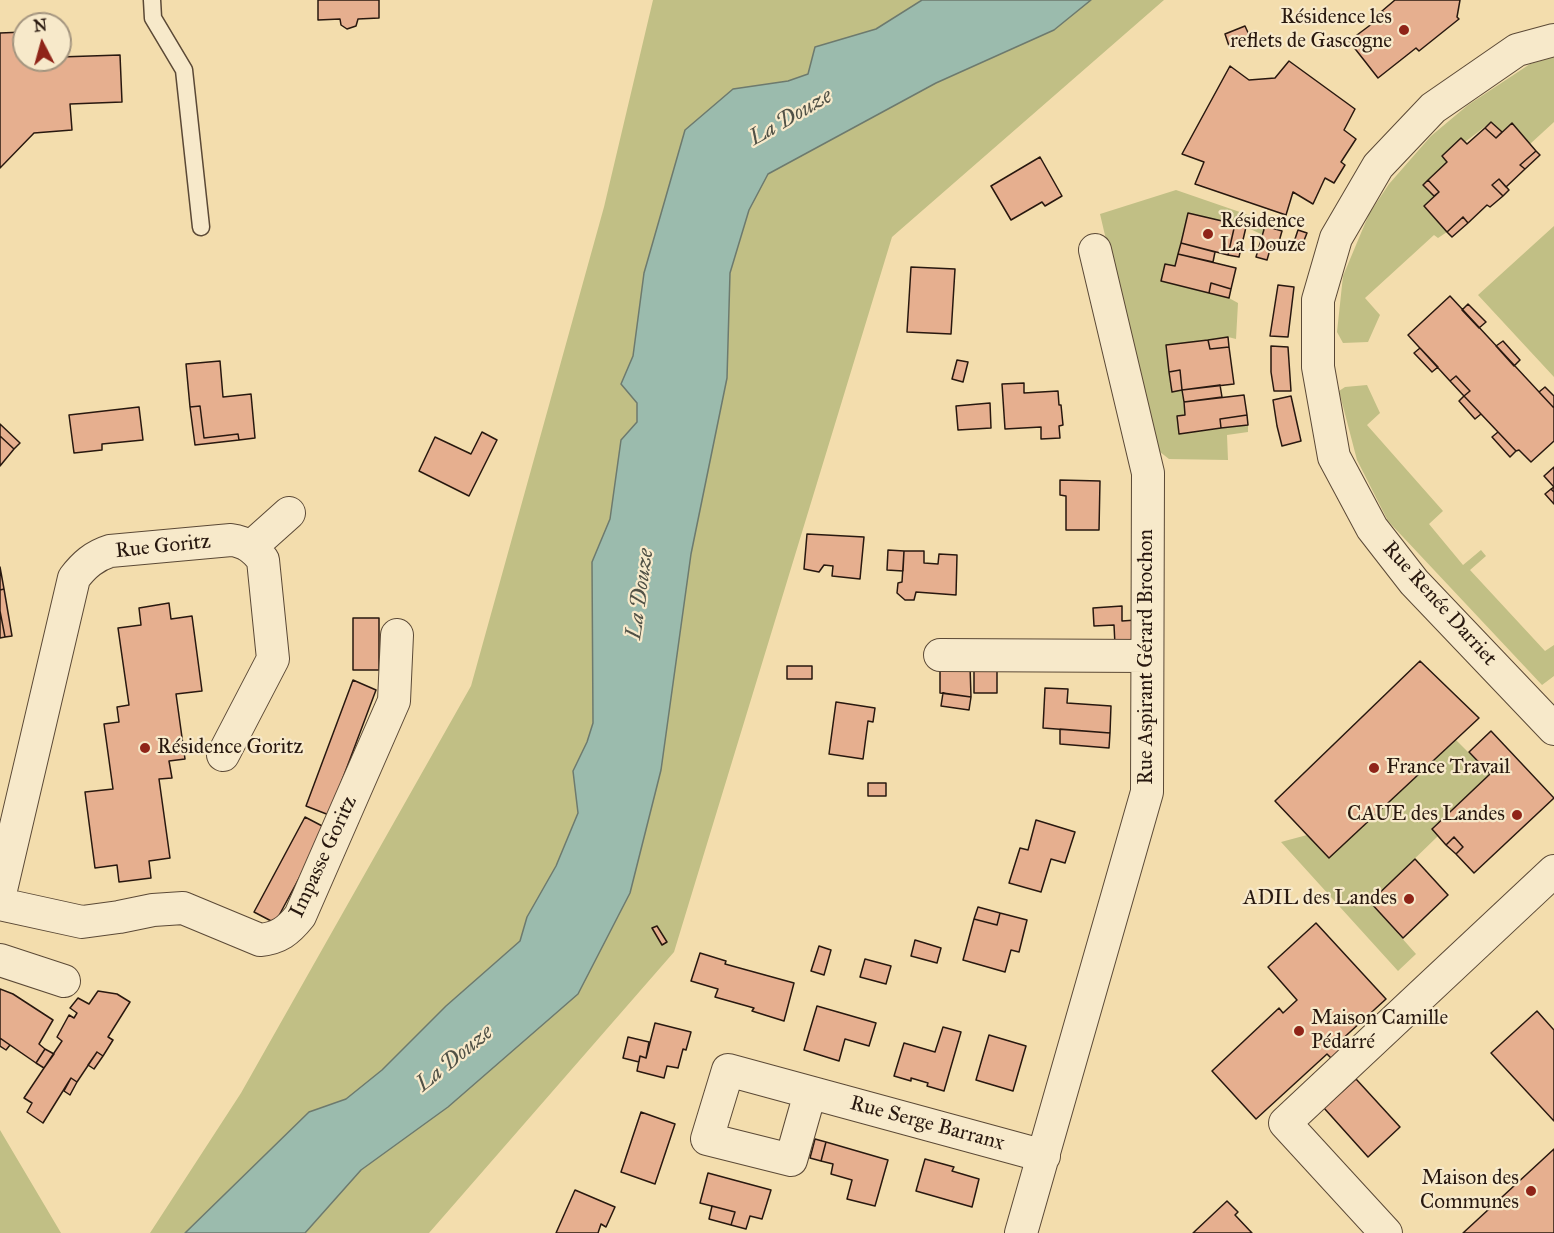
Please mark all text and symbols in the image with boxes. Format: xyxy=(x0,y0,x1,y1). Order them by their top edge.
place label: Résidence les reflets de Gascogne xyxy=(1230,5,1392,55)
north arrow xyxy=(12,12,72,72)
text: N xyxy=(33,15,48,36)
marker: Résidence les reflets de Gascogne xyxy=(1397,23,1411,37)
water label: La Douze xyxy=(745,84,837,152)
place label: Résidence La Douze xyxy=(1220,209,1306,259)
marker: Résidence La Douze xyxy=(1201,227,1215,241)
street label: Rue Goritz xyxy=(114,529,212,565)
street label: Rue Aspirant Gérard Brochon xyxy=(1134,529,1160,785)
street label: Rue Renée Darriet xyxy=(1376,537,1502,671)
water label: La Douze xyxy=(622,547,660,641)
place label: Résidence Goritz xyxy=(157,735,303,761)
marker: Résidence Goritz xyxy=(138,741,152,755)
place label: France Travail xyxy=(1386,755,1510,781)
marker: France Travail xyxy=(1367,761,1381,775)
street label: Impasse Goritz xyxy=(285,792,363,922)
place label: CAUE des Landes xyxy=(1347,802,1505,828)
marker: CAUE des Landes xyxy=(1510,808,1524,822)
place label: ADIL des Landes xyxy=(1243,886,1397,912)
marker: ADIL des Landes xyxy=(1402,892,1416,906)
place label: Maison Camille Pédarré xyxy=(1311,1006,1448,1056)
water label: La Douze xyxy=(411,1020,499,1098)
marker: Maison Camille Pédarré xyxy=(1292,1024,1306,1038)
street label: Rue Serge Barranx xyxy=(847,1091,1007,1157)
place label: Maison des Communes xyxy=(1420,1166,1519,1216)
marker: Maison des Communes xyxy=(1524,1184,1538,1198)

